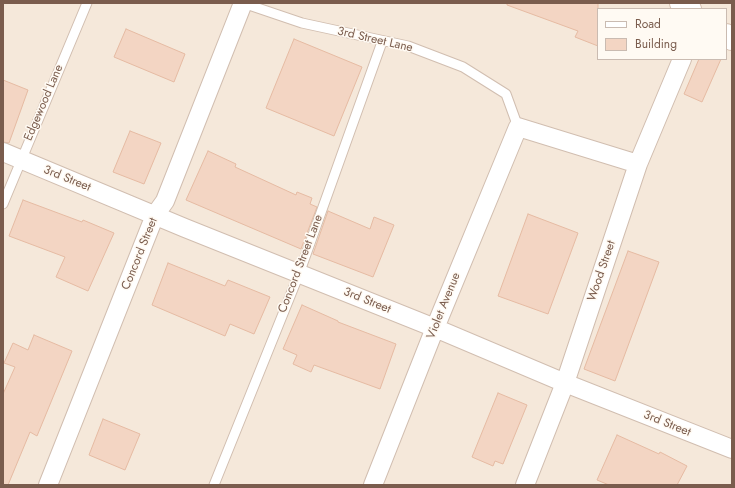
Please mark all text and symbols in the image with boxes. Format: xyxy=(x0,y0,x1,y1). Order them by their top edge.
legend xyxy=(597,8,727,60)
text: Road xyxy=(635,15,661,33)
street label: 3rd Street Lane xyxy=(336,24,414,56)
text: Building xyxy=(635,35,677,53)
street label: Edgewood Lane xyxy=(21,63,67,143)
street label: 3rd Street xyxy=(41,163,93,195)
street label: Concord Street Lane xyxy=(276,213,326,315)
street label: Concord Street xyxy=(119,216,161,292)
street label: Wood Street xyxy=(585,239,619,303)
street label: Violet Avenue xyxy=(424,271,464,341)
street label: 3rd Street xyxy=(341,285,393,317)
street label: 3rd Street xyxy=(641,408,693,440)

